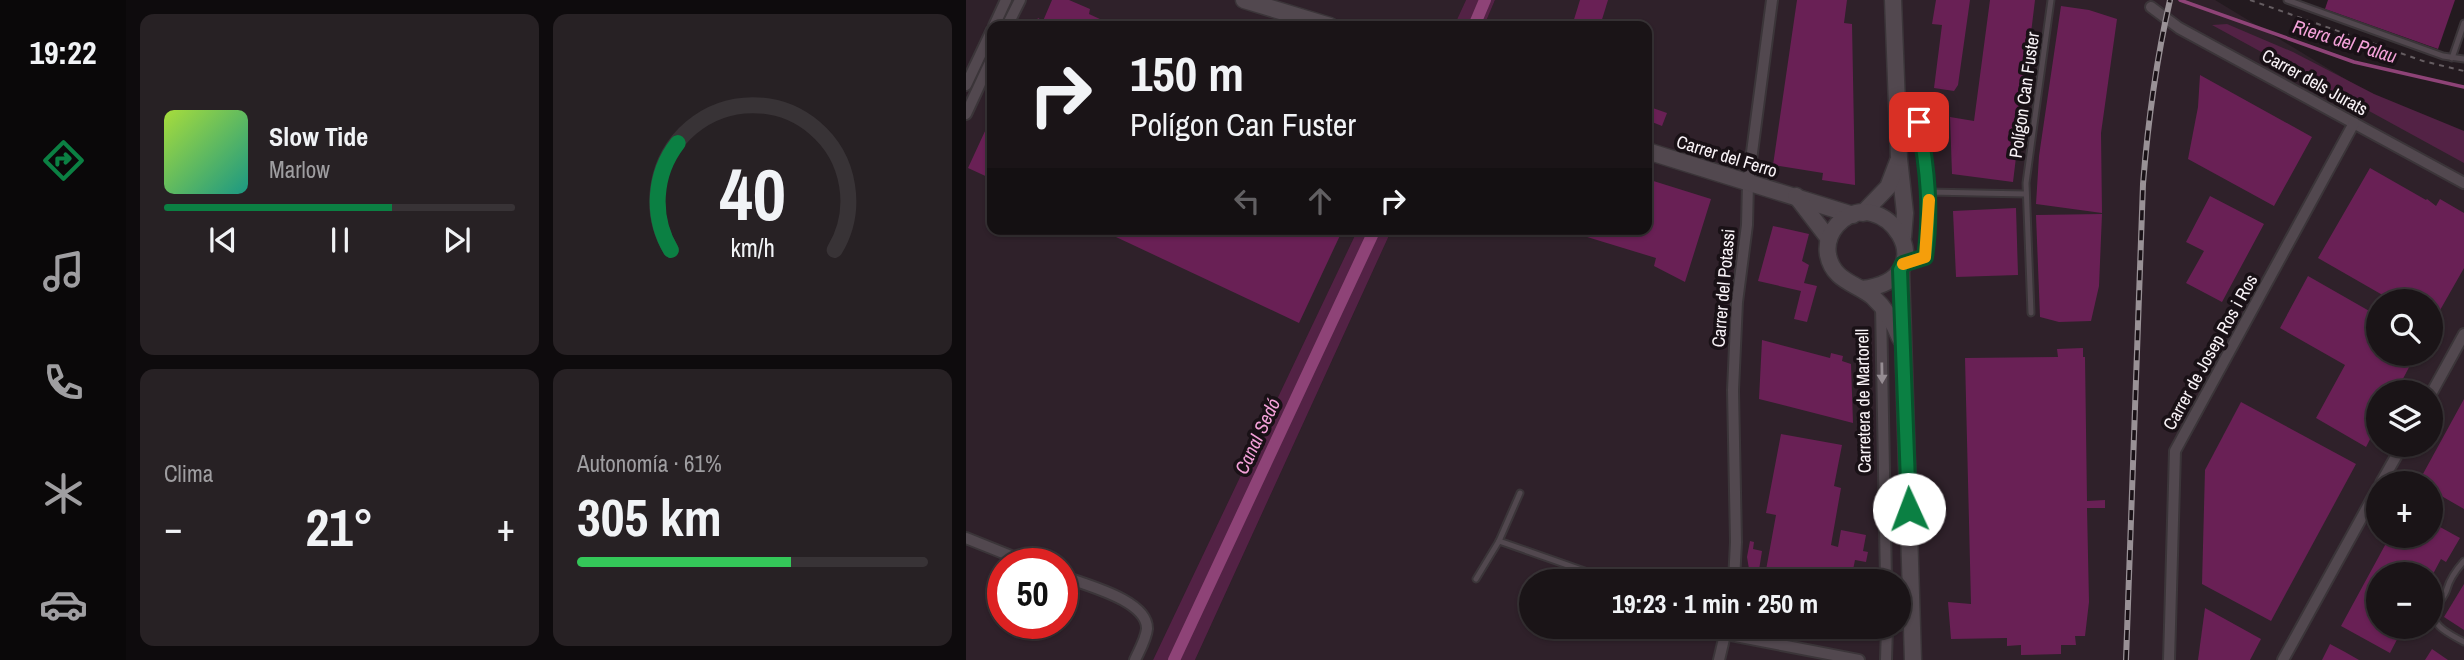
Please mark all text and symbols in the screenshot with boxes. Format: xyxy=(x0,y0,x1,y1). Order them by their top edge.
water label: Riera del Palau xyxy=(2290,13,2400,69)
street label: Polígon Can Fuster xyxy=(2003,30,2045,160)
text: 19:22 xyxy=(29,31,97,74)
text: 150 m xyxy=(1130,40,1244,106)
street label: Carrer dels Jurats xyxy=(2258,43,2372,121)
icon: right xyxy=(1015,49,1106,140)
pin xyxy=(1889,92,1949,152)
text: Polígon Can Fuster xyxy=(1130,103,1356,146)
icon: arrive xyxy=(1900,103,1938,141)
text: Slow Tide xyxy=(269,119,368,154)
street label: Carrer del Ferro xyxy=(1673,129,1781,183)
icon: directions xyxy=(39,136,88,185)
text: 40 xyxy=(719,146,786,244)
text: Marlow xyxy=(269,154,330,185)
icon: left xyxy=(1228,182,1266,220)
icon: ahead xyxy=(1301,182,1339,220)
icon: right xyxy=(1374,182,1412,220)
icon: previous xyxy=(204,221,242,259)
icon: pause xyxy=(321,221,359,259)
icon: next xyxy=(438,221,476,259)
street label: Carrer del Potassi xyxy=(1705,228,1741,348)
text: km/h xyxy=(730,231,775,265)
icon: music xyxy=(39,247,88,296)
street label: Carrer de Josep Ros i Ros xyxy=(2157,270,2263,434)
map controls xyxy=(2366,289,2443,639)
button: search xyxy=(2366,289,2443,366)
street label: Carretera de Martorell xyxy=(1849,329,1877,473)
icon: phone xyxy=(39,358,88,407)
one-way arrow xyxy=(1876,363,1888,385)
button: layers xyxy=(2366,380,2443,457)
water label: Canal Sedó xyxy=(1228,393,1286,478)
text: Autonomía · 61% xyxy=(577,448,722,479)
text: Clima xyxy=(164,458,213,489)
icon: climate xyxy=(39,469,88,518)
button: + xyxy=(2366,471,2443,548)
position arrow xyxy=(1872,472,1946,546)
text: 305 km xyxy=(577,482,722,552)
text: 21° xyxy=(305,492,374,562)
text: − xyxy=(164,502,182,553)
text: + xyxy=(497,502,515,553)
speed limit sign: 50 xyxy=(987,548,1078,639)
button: − xyxy=(2366,562,2443,639)
icon: car xyxy=(39,580,88,629)
text: 19:23 · 1 min · 250 m xyxy=(1612,586,1818,621)

